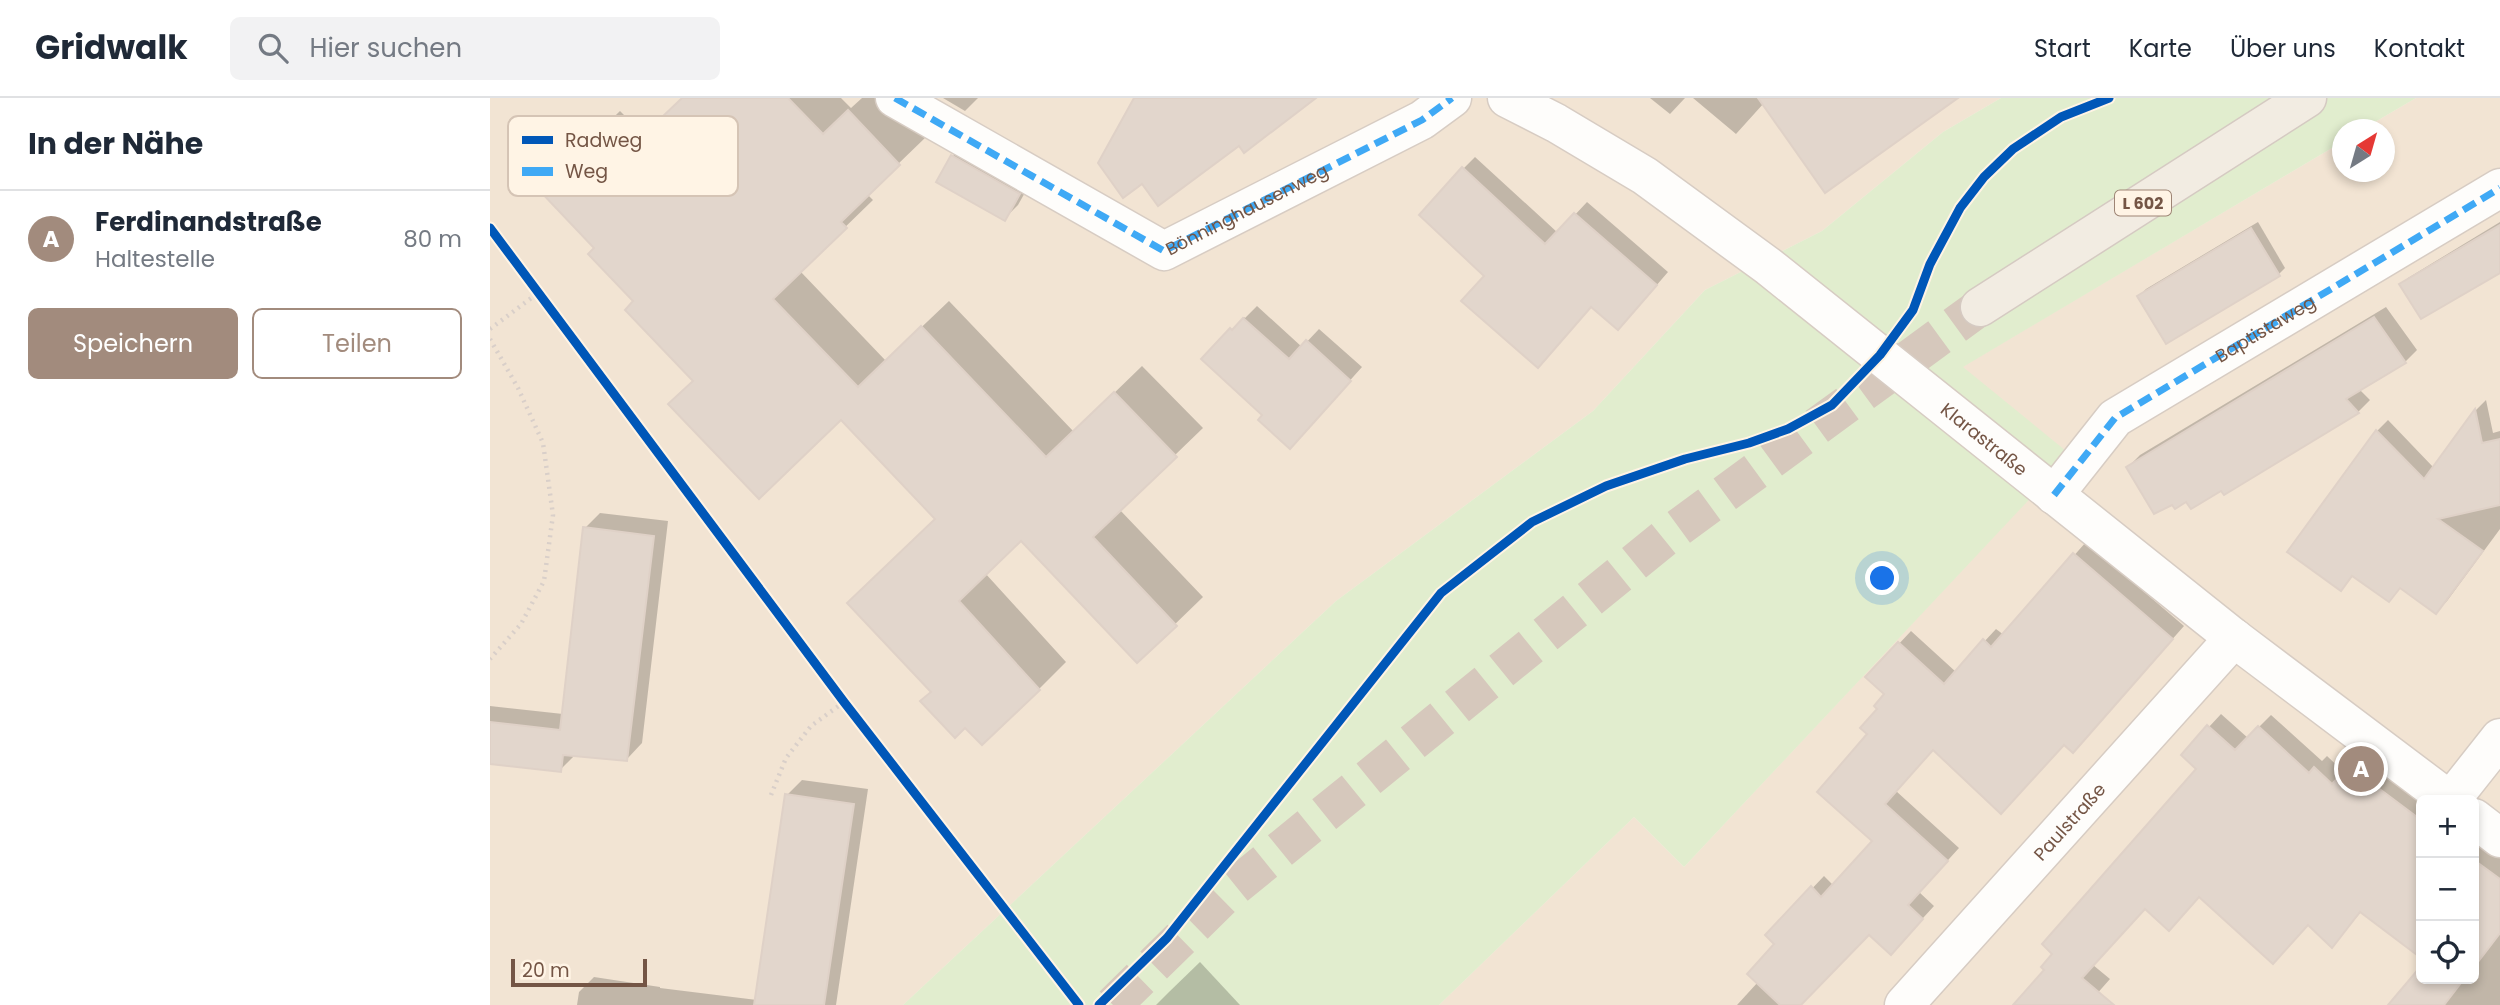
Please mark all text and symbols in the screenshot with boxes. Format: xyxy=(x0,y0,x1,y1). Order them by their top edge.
search box xyxy=(230,17,720,80)
text: Gridwalk xyxy=(35,24,188,71)
icon: search xyxy=(254,29,292,67)
text: Hier suchen xyxy=(310,30,462,66)
text: Start xyxy=(2034,32,2091,65)
text: Karte xyxy=(2129,32,2192,65)
text: Über uns xyxy=(2230,32,2336,65)
text: Kontakt xyxy=(2374,32,2465,65)
legend xyxy=(508,116,738,196)
north arrow xyxy=(2332,119,2395,182)
text: In der Nähe xyxy=(28,122,203,165)
text: Radweg xyxy=(565,127,642,154)
street label: Bönninghausenweg xyxy=(1161,157,1332,261)
text: Weg xyxy=(565,158,608,185)
road number: L 602 xyxy=(2115,190,2171,216)
text: Ferdinandstraße xyxy=(95,204,322,240)
text: A xyxy=(43,223,59,255)
text: 80 m xyxy=(403,223,462,255)
text: Haltestelle xyxy=(95,243,215,275)
street label: Baptistaweg xyxy=(2210,289,2320,368)
button: Speichern xyxy=(28,308,238,379)
button: Teilen xyxy=(252,308,462,379)
street label: Klarastraße xyxy=(1936,396,2033,481)
your location xyxy=(1865,561,1899,595)
pin: A xyxy=(2338,743,2384,795)
street label: Paulstraße xyxy=(2027,777,2111,866)
map controls xyxy=(2416,795,2479,984)
button: + xyxy=(2416,795,2479,858)
button: − xyxy=(2416,858,2479,921)
button: locate xyxy=(2416,921,2479,984)
scale bar xyxy=(511,956,648,988)
text: 20 m xyxy=(522,957,570,984)

